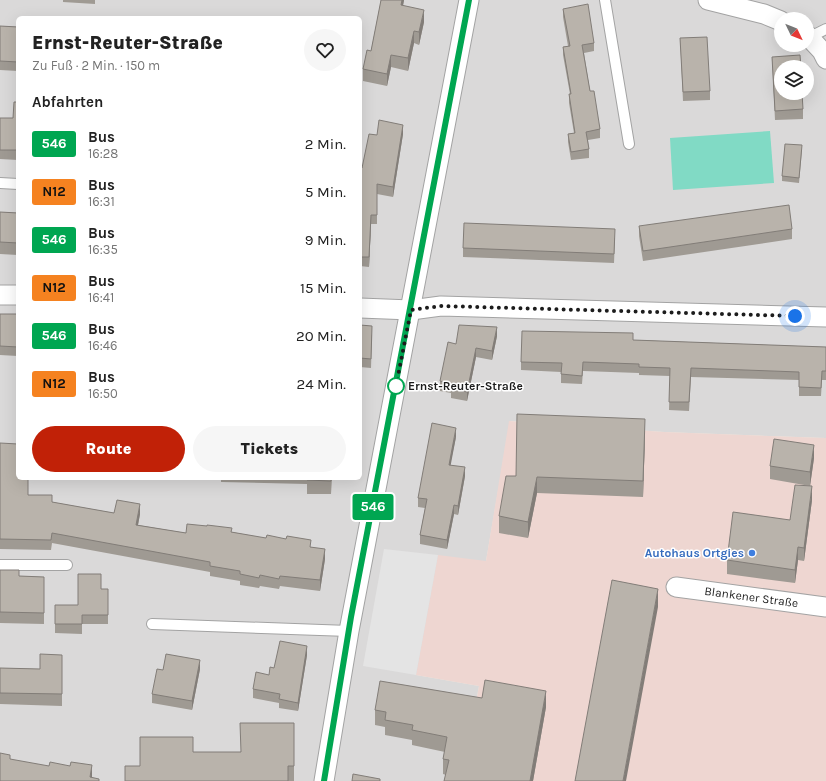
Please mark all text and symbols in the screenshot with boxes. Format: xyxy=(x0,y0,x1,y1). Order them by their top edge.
north arrow xyxy=(774,12,814,52)
map controls xyxy=(774,12,814,100)
button: heart xyxy=(304,29,346,71)
text: Ernst-Reuter-Straße xyxy=(32,32,223,54)
text: Zu Fuß · 2 Min. · 150 m xyxy=(32,58,160,73)
button: layers xyxy=(774,60,814,100)
text: Abfahrten xyxy=(32,93,103,111)
text: Bus xyxy=(88,128,115,146)
text: 546 xyxy=(42,135,66,152)
text: 2 Min. xyxy=(305,135,346,153)
text: 16:28 xyxy=(88,146,118,161)
text: Bus xyxy=(88,176,115,194)
text: N12 xyxy=(42,183,66,200)
text: 5 Min. xyxy=(305,183,346,201)
text: 16:31 xyxy=(88,194,115,209)
text: Bus xyxy=(88,224,115,242)
text: 546 xyxy=(42,231,66,248)
text: 9 Min. xyxy=(305,231,346,249)
text: 16:35 xyxy=(88,242,118,257)
text: Bus xyxy=(88,272,115,290)
text: N12 xyxy=(42,279,66,296)
text: 15 Min. xyxy=(300,279,346,297)
text: 16:41 xyxy=(88,290,114,305)
your location xyxy=(785,306,805,326)
text: Bus xyxy=(88,320,115,338)
text: 546 xyxy=(42,327,66,344)
text: 20 Min. xyxy=(296,327,346,345)
text: 16:46 xyxy=(88,338,117,353)
text: Bus xyxy=(88,368,115,386)
text: N12 xyxy=(42,375,66,392)
text: 24 Min. xyxy=(296,375,346,393)
marker: Ernst-Reuter-Straße xyxy=(387,377,405,395)
place label: Ernst-Reuter-Straße xyxy=(408,379,523,393)
text: 16:50 xyxy=(88,386,118,401)
button: Route xyxy=(32,426,185,472)
button: Tickets xyxy=(193,426,346,472)
line badge: 546 xyxy=(350,494,396,520)
text: 546 xyxy=(361,498,385,515)
place label: Autohaus Ortgies xyxy=(645,546,744,560)
marker: Autohaus Ortgies xyxy=(747,548,757,558)
street label: Blankener Straße xyxy=(704,584,799,610)

